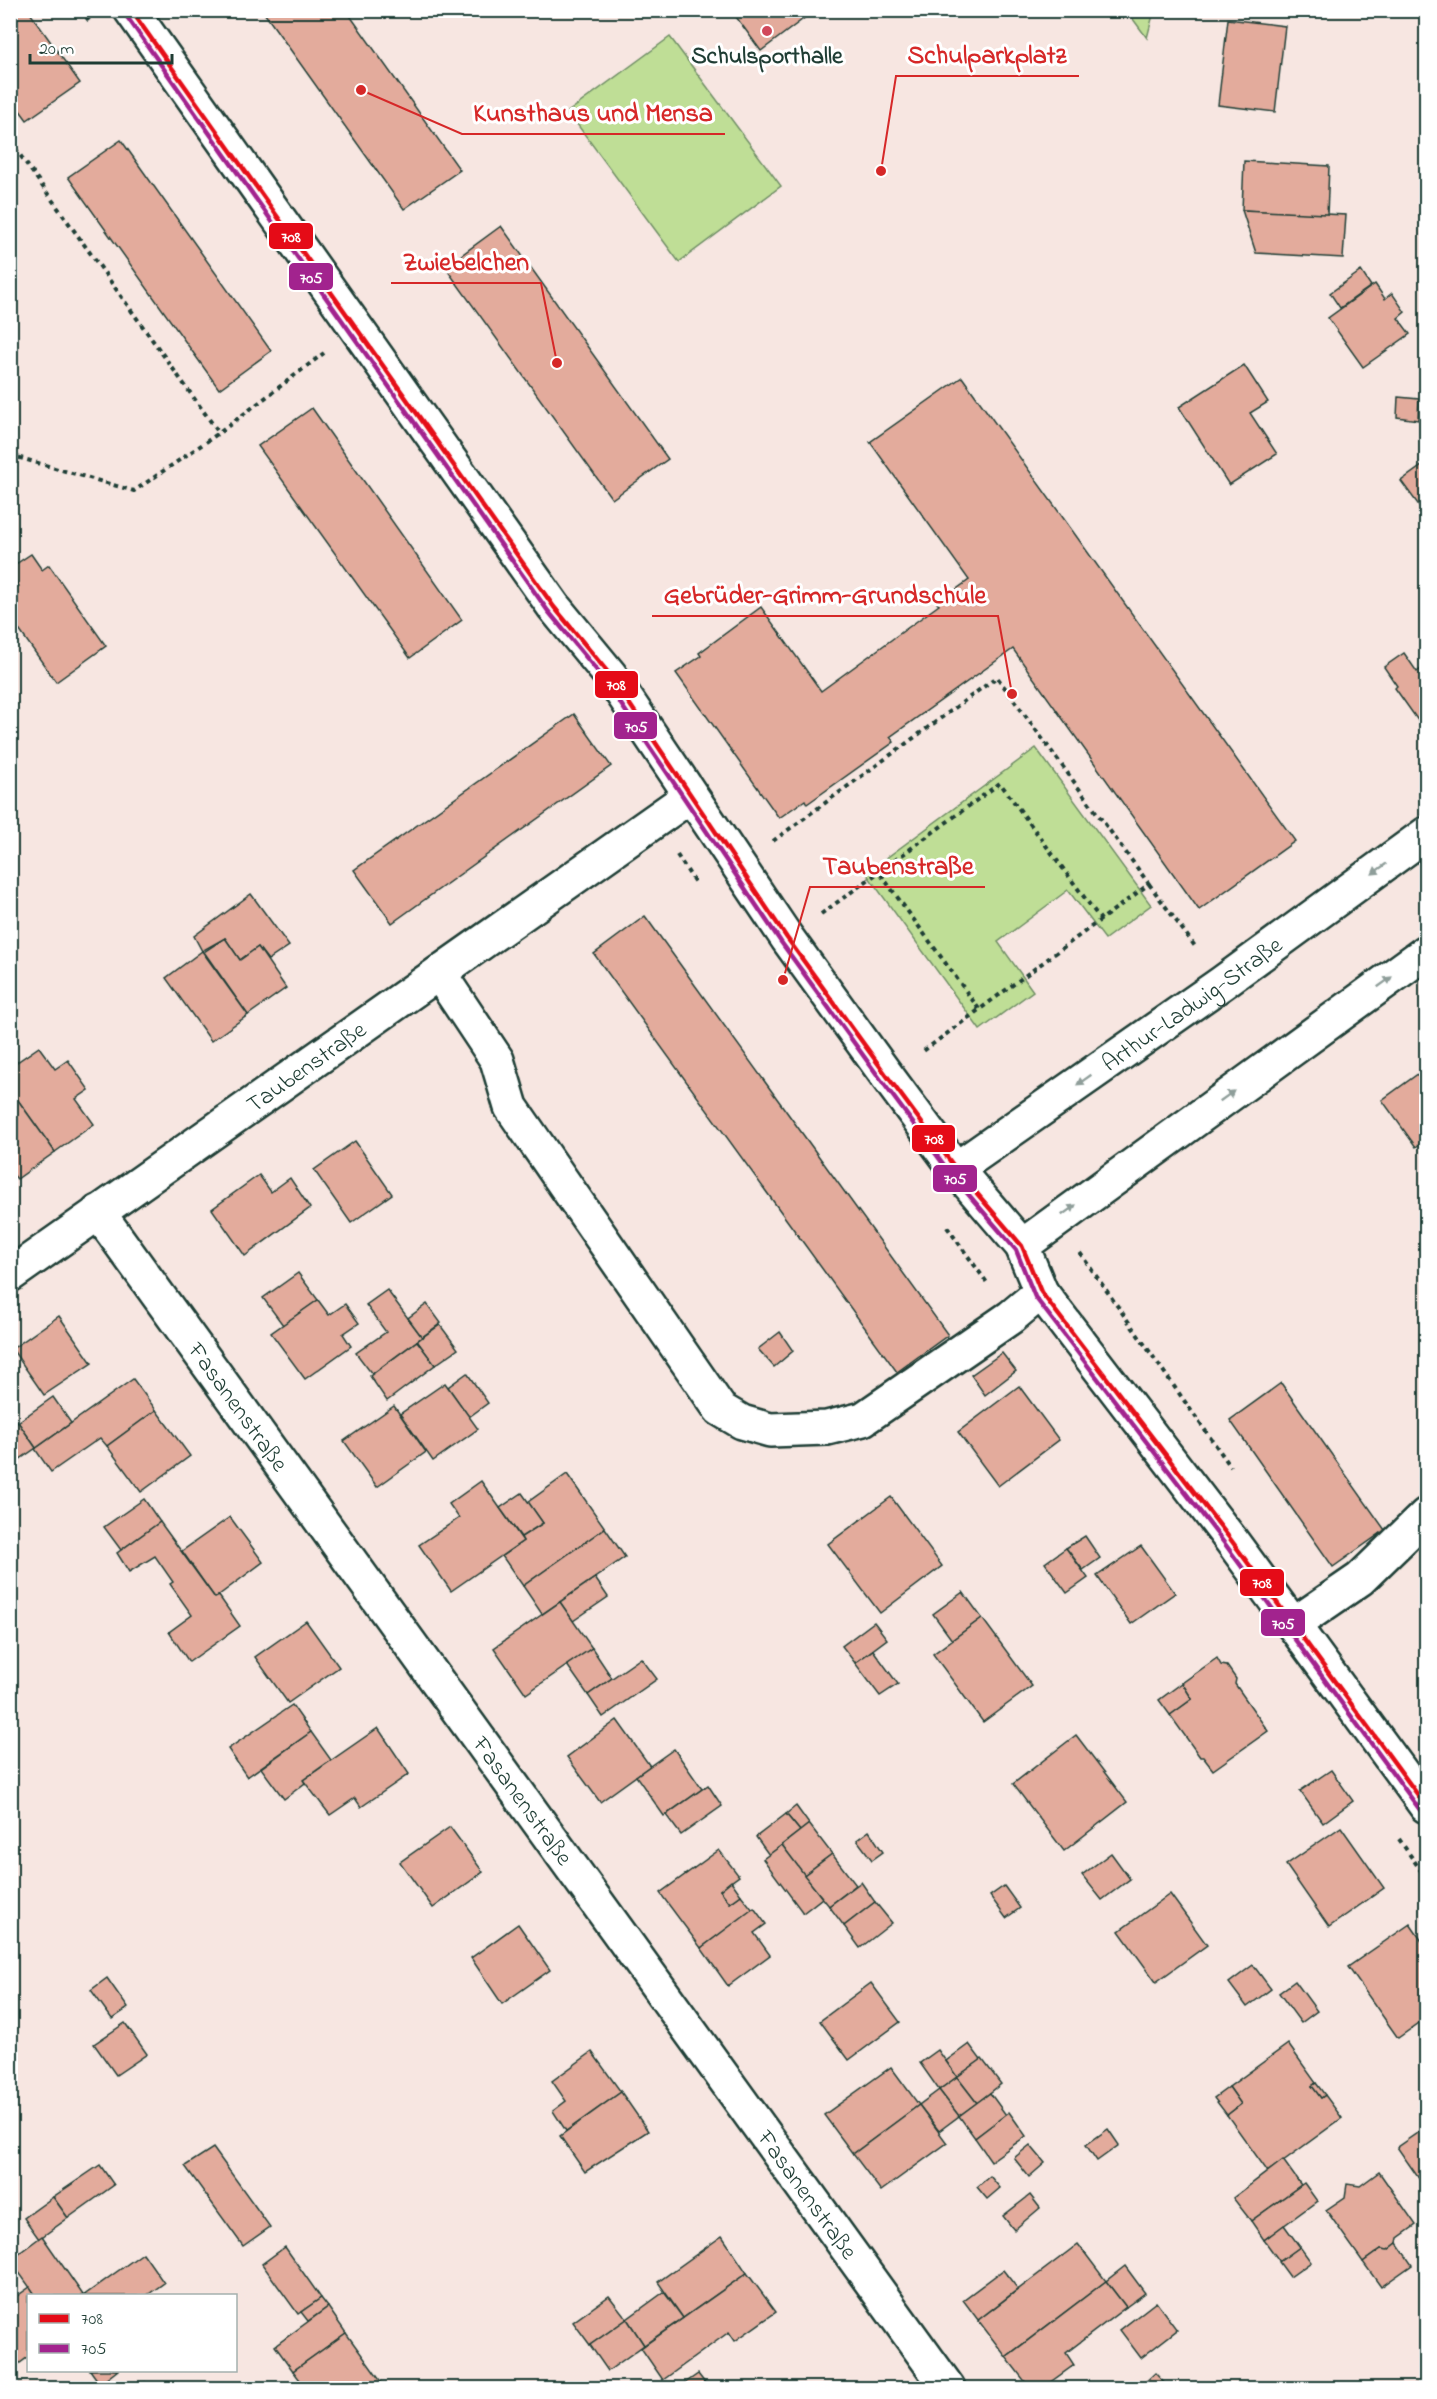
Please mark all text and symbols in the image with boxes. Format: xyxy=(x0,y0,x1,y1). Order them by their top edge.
marker: Schulsporthalle xyxy=(760,24,774,38)
scale bar xyxy=(30,27,172,65)
callout: Schulparkplatz xyxy=(896,32,1079,76)
text: 20 m xyxy=(39,37,74,63)
text: Schulparkplatz xyxy=(908,38,1067,76)
place label: Schulsporthalle xyxy=(691,40,844,75)
callout: Kunsthaus und Mensa xyxy=(462,90,725,134)
text: Kunsthaus und Mensa xyxy=(473,96,713,134)
line badge: 708 xyxy=(268,222,314,250)
text: 708 xyxy=(281,226,301,250)
callout: Zwiebelchen xyxy=(391,239,541,283)
text: Zwiebelchen xyxy=(403,245,529,283)
line badge: 705 xyxy=(288,262,334,291)
text: 705 xyxy=(300,267,323,291)
callout: Gebrüder-Grimm-Grundschule xyxy=(652,572,998,616)
text: Gebrüder-Grimm-Grundschule xyxy=(664,578,987,616)
line badge: 708 xyxy=(594,670,639,699)
text: 708 xyxy=(606,674,626,698)
line badge: 705 xyxy=(613,711,658,740)
text: 705 xyxy=(625,716,648,740)
callout: Taubenstraße xyxy=(810,843,985,887)
text: Taubenstraße xyxy=(822,849,975,887)
one-way arrow xyxy=(1372,863,1388,875)
street label: Arthur-Ladwig-Straße xyxy=(1096,929,1291,1082)
one-way arrow xyxy=(1377,976,1393,988)
street label: Taubenstraße xyxy=(240,1014,375,1123)
one-way arrow xyxy=(1077,1074,1093,1086)
one-way arrow xyxy=(1219,1090,1235,1102)
line badge: 708 xyxy=(911,1124,956,1153)
text: 708 xyxy=(924,1128,944,1152)
line badge: 705 xyxy=(932,1164,978,1193)
text: 705 xyxy=(944,1168,967,1192)
one-way arrow xyxy=(1062,1205,1077,1217)
street label: Fasanenstraße xyxy=(177,1335,295,1480)
line badge: 708 xyxy=(1239,1568,1285,1597)
text: 708 xyxy=(1252,1572,1272,1596)
line badge: 705 xyxy=(1260,1608,1306,1637)
text: 705 xyxy=(1272,1613,1295,1637)
street label: Fasanenstraße xyxy=(462,1729,580,1874)
street label: Fasanenstraße xyxy=(747,2123,865,2268)
legend xyxy=(27,2294,237,2372)
text: 708 xyxy=(81,2307,103,2333)
text: 705 xyxy=(81,2337,107,2363)

